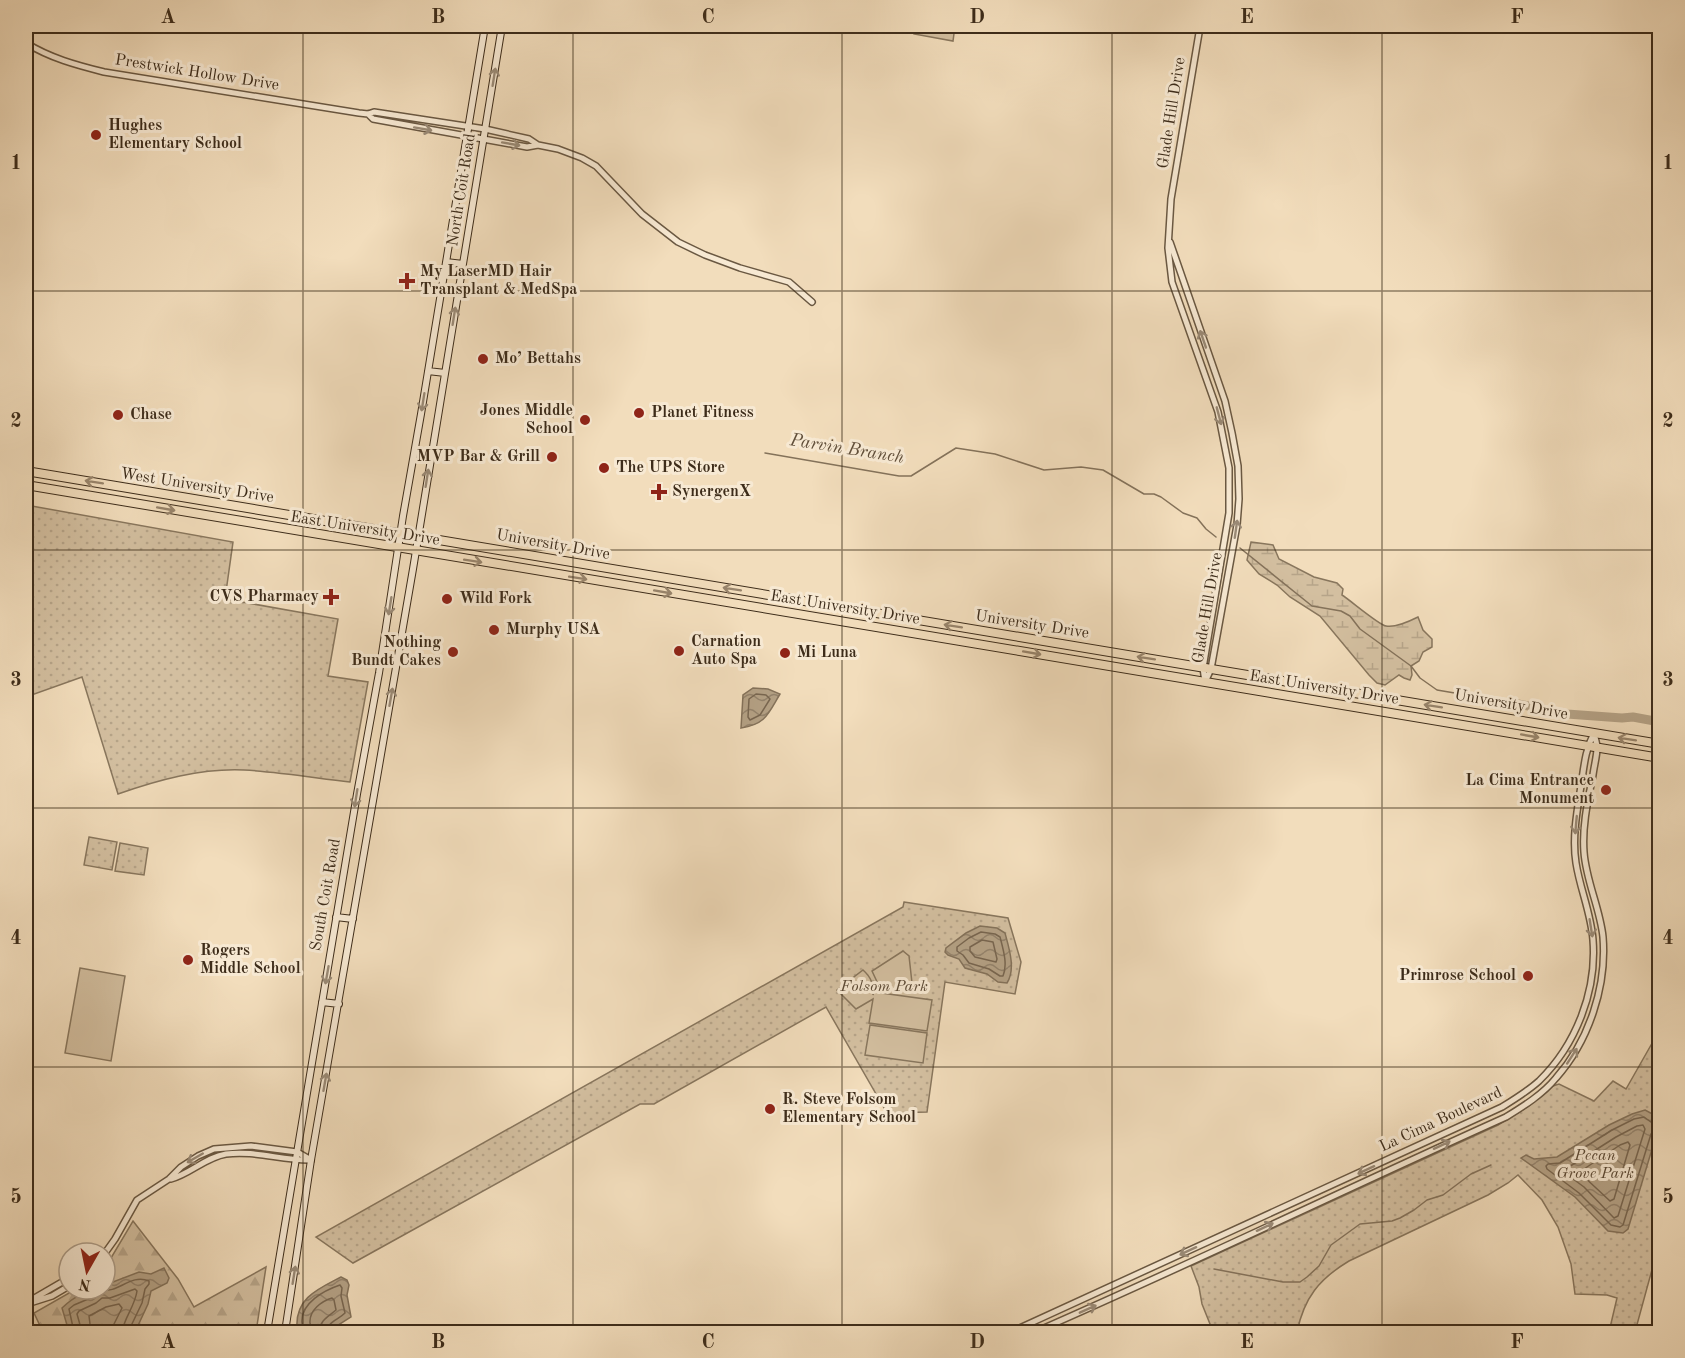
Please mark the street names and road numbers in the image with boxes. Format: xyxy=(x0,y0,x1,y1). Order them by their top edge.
street label: Prestwick Hollow Drive xyxy=(114,52,280,94)
street label: Glade Hill Drive xyxy=(1155,56,1189,170)
street label: North Coit Road xyxy=(445,132,479,248)
street label: West University Drive xyxy=(119,466,275,506)
street label: East University Drive xyxy=(289,509,441,549)
street label: University Drive xyxy=(495,527,611,563)
street label: Glade Hill Drive xyxy=(1190,551,1226,665)
street label: East University Drive xyxy=(769,588,921,628)
street label: University Drive xyxy=(974,608,1090,642)
street label: East University Drive xyxy=(1248,668,1400,708)
street label: University Drive xyxy=(1453,687,1569,723)
street label: South Coit Road xyxy=(308,838,344,952)
street label: La Cima Boulevard xyxy=(1377,1085,1505,1155)

